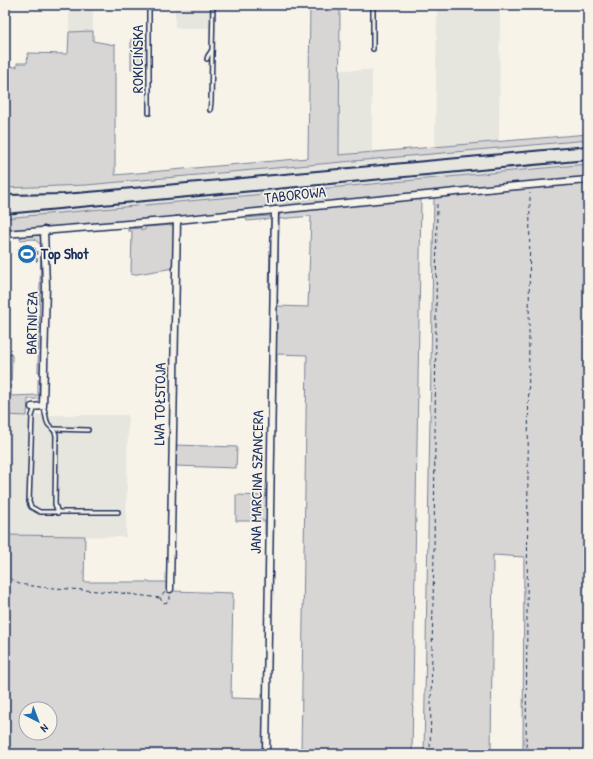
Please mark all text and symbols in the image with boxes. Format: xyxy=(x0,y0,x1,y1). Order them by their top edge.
street label: ROKICIŃSKA xyxy=(127,24,148,93)
street label: TABOROWA xyxy=(263,181,328,208)
sports icon: Top Shot xyxy=(16,243,38,265)
place label: Top Shot xyxy=(40,243,89,265)
street label: BARTNICZA xyxy=(20,290,43,355)
street label: LWA TOŁSTOJA xyxy=(148,362,171,446)
street label: JANA MARCINA SZANCERA xyxy=(245,409,268,554)
north arrow xyxy=(18,701,58,741)
text: N xyxy=(38,721,52,736)

